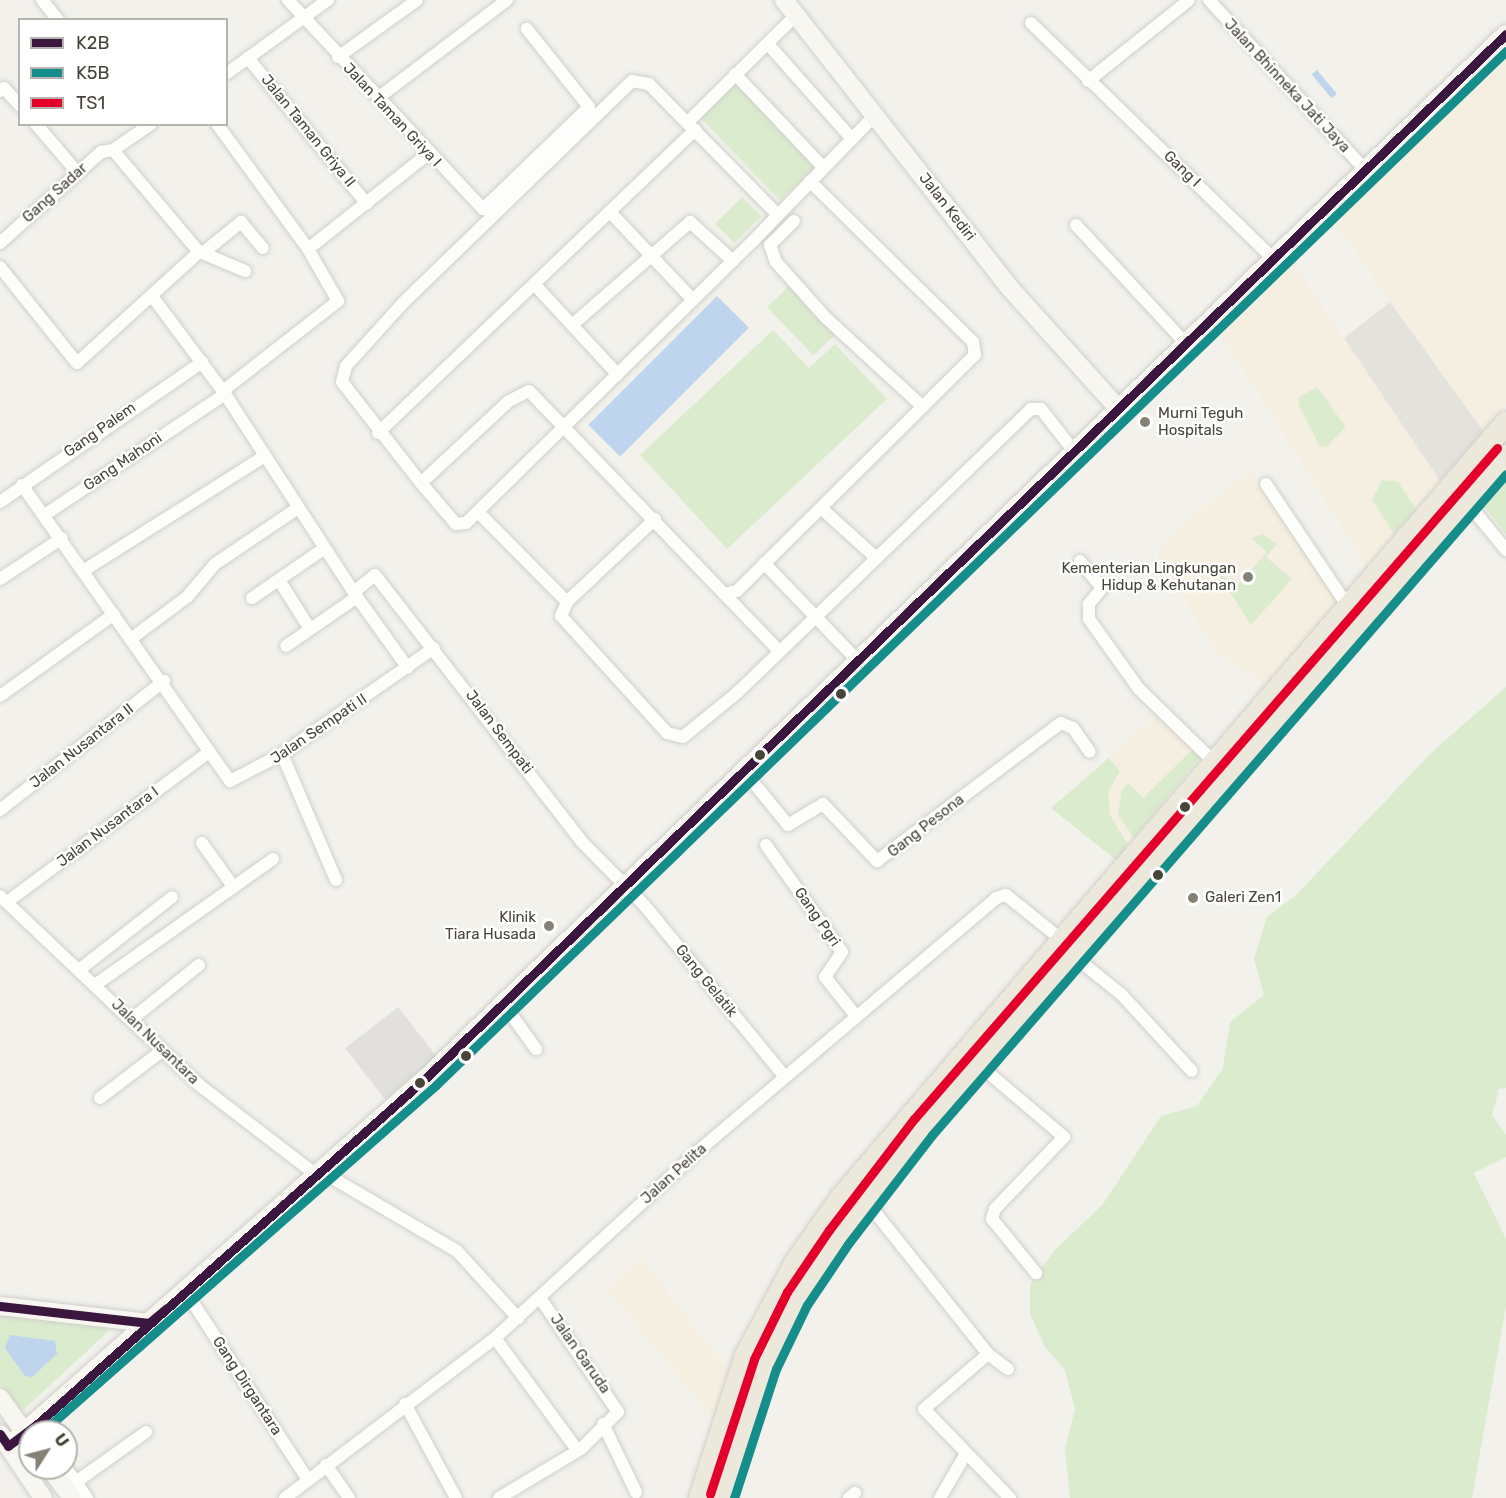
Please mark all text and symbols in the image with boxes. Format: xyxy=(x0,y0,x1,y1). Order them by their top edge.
street label: Jalan Bhinneka Jati Jaya xyxy=(1220,16,1354,156)
legend xyxy=(18,18,228,126)
text: K2B xyxy=(76,32,109,54)
street label: Jalan Taman Griya I xyxy=(339,59,445,171)
text: K5B xyxy=(76,62,110,84)
street label: Jalan Taman Griya II xyxy=(257,71,359,191)
text: TS1 xyxy=(76,92,105,114)
street label: Gang I xyxy=(1160,147,1204,191)
street label: Gang Sadar xyxy=(19,159,91,227)
street label: Jalan Kediri xyxy=(915,169,979,245)
street label: Gang Palem xyxy=(61,399,139,461)
place label: Murni Teguh Hospitals xyxy=(1158,404,1244,439)
marker: Murni Teguh Hospitals xyxy=(1136,413,1154,431)
street label: Gang Mahoni xyxy=(80,429,166,495)
place label: Kementerian Lingkungan Hidup & Kehutanan xyxy=(1061,559,1236,594)
marker: Kementerian Lingkungan Hidup & Kehutanan xyxy=(1241,570,1255,584)
street label: Jalan Sempati xyxy=(462,687,536,777)
unlabelled marker xyxy=(835,688,847,700)
street label: Jalan Sempati II xyxy=(268,690,370,768)
street label: Jalan Nusantara II xyxy=(27,700,137,792)
unlabelled marker xyxy=(754,749,766,761)
street label: Jalan Nusantara I xyxy=(54,783,162,871)
street label: Gang Pesona xyxy=(884,791,968,861)
unlabelled marker xyxy=(1179,801,1191,813)
unlabelled marker xyxy=(1152,869,1164,881)
street label: Gang Pgri xyxy=(790,884,844,950)
place label: Galeri Zen1 xyxy=(1205,889,1281,907)
marker: Galeri Zen1 xyxy=(1186,891,1200,905)
place label: Klinik Tiara Husada xyxy=(445,908,536,943)
marker: Klinik Tiara Husada xyxy=(540,917,558,935)
street label: Gang Gelatik xyxy=(671,941,741,1021)
street label: Jalan Nusantara xyxy=(107,996,203,1088)
unlabelled marker xyxy=(460,1050,472,1062)
unlabelled marker xyxy=(414,1077,426,1089)
street label: Jalan Pelita xyxy=(638,1140,710,1208)
street label: Jalan Garuda xyxy=(546,1311,614,1397)
street label: Gang Dirgantara xyxy=(208,1333,286,1439)
north arrow xyxy=(18,1420,78,1480)
text: U xyxy=(50,1430,72,1451)

